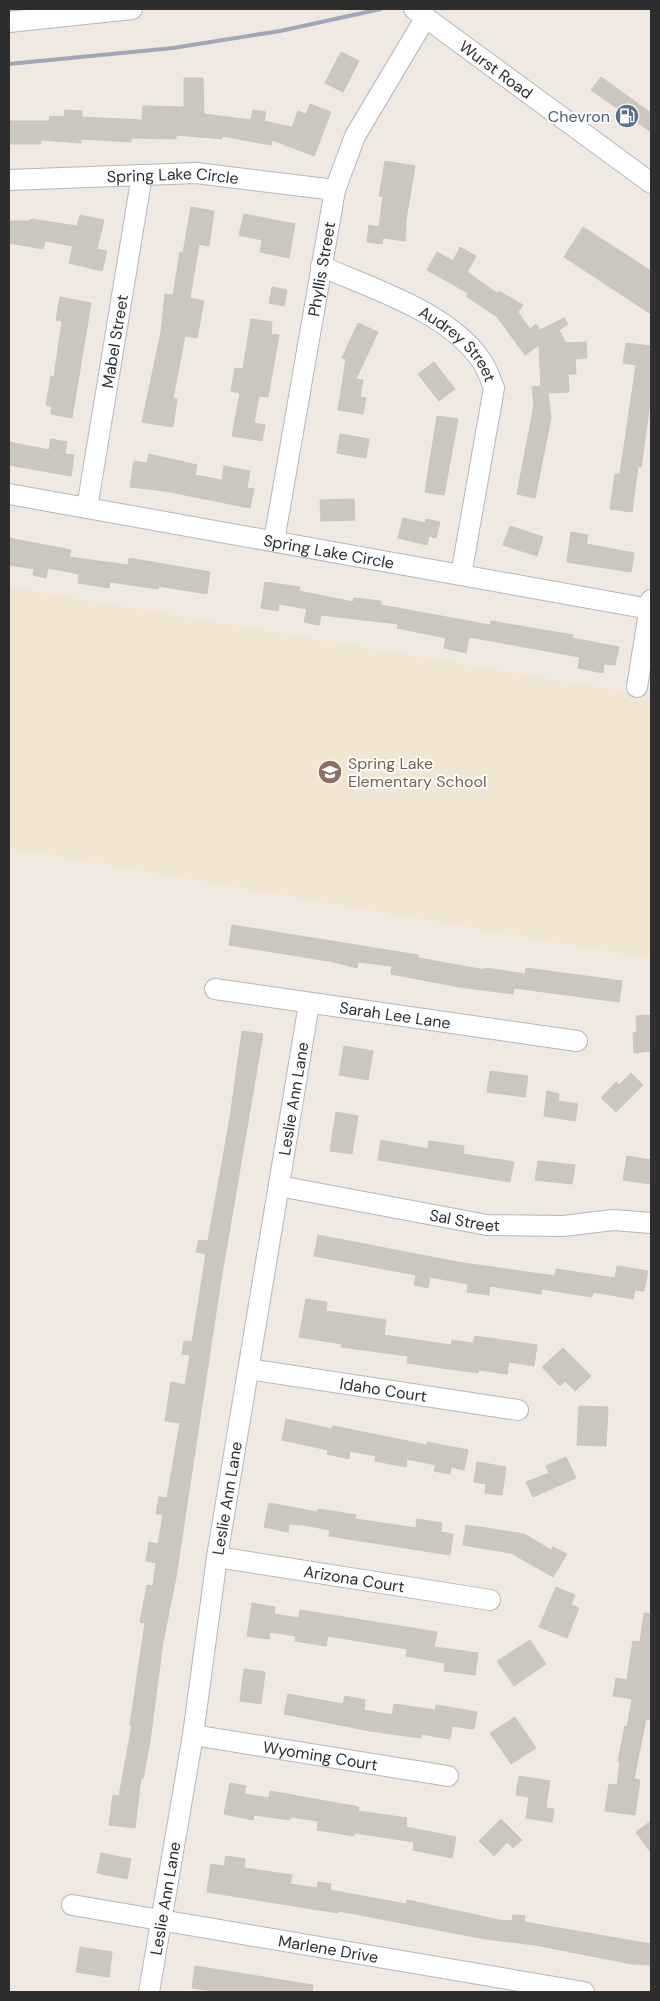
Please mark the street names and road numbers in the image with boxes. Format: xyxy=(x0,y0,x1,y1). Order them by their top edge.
street label: Wurst Road xyxy=(455,35,537,103)
street label: Spring Lake Circle xyxy=(106,162,240,189)
street label: Phyllis Street xyxy=(303,220,340,318)
street label: Mabel Street xyxy=(96,293,133,390)
street label: Audrey Street xyxy=(415,301,501,385)
street label: Spring Lake Circle xyxy=(262,529,396,573)
street label: Sarah Lee Lane xyxy=(338,997,452,1033)
street label: Leslie Ann Lane xyxy=(273,1040,313,1157)
street label: Sal Street xyxy=(428,1204,500,1236)
street label: Idaho Court xyxy=(338,1372,428,1406)
street label: Leslie Ann Lane xyxy=(207,1440,247,1556)
street label: Arizona Court xyxy=(302,1560,406,1597)
street label: Wyoming Court xyxy=(261,1736,379,1775)
street label: Leslie Ann Lane xyxy=(145,1840,185,1957)
street label: Marlene Drive xyxy=(277,1930,380,1967)

